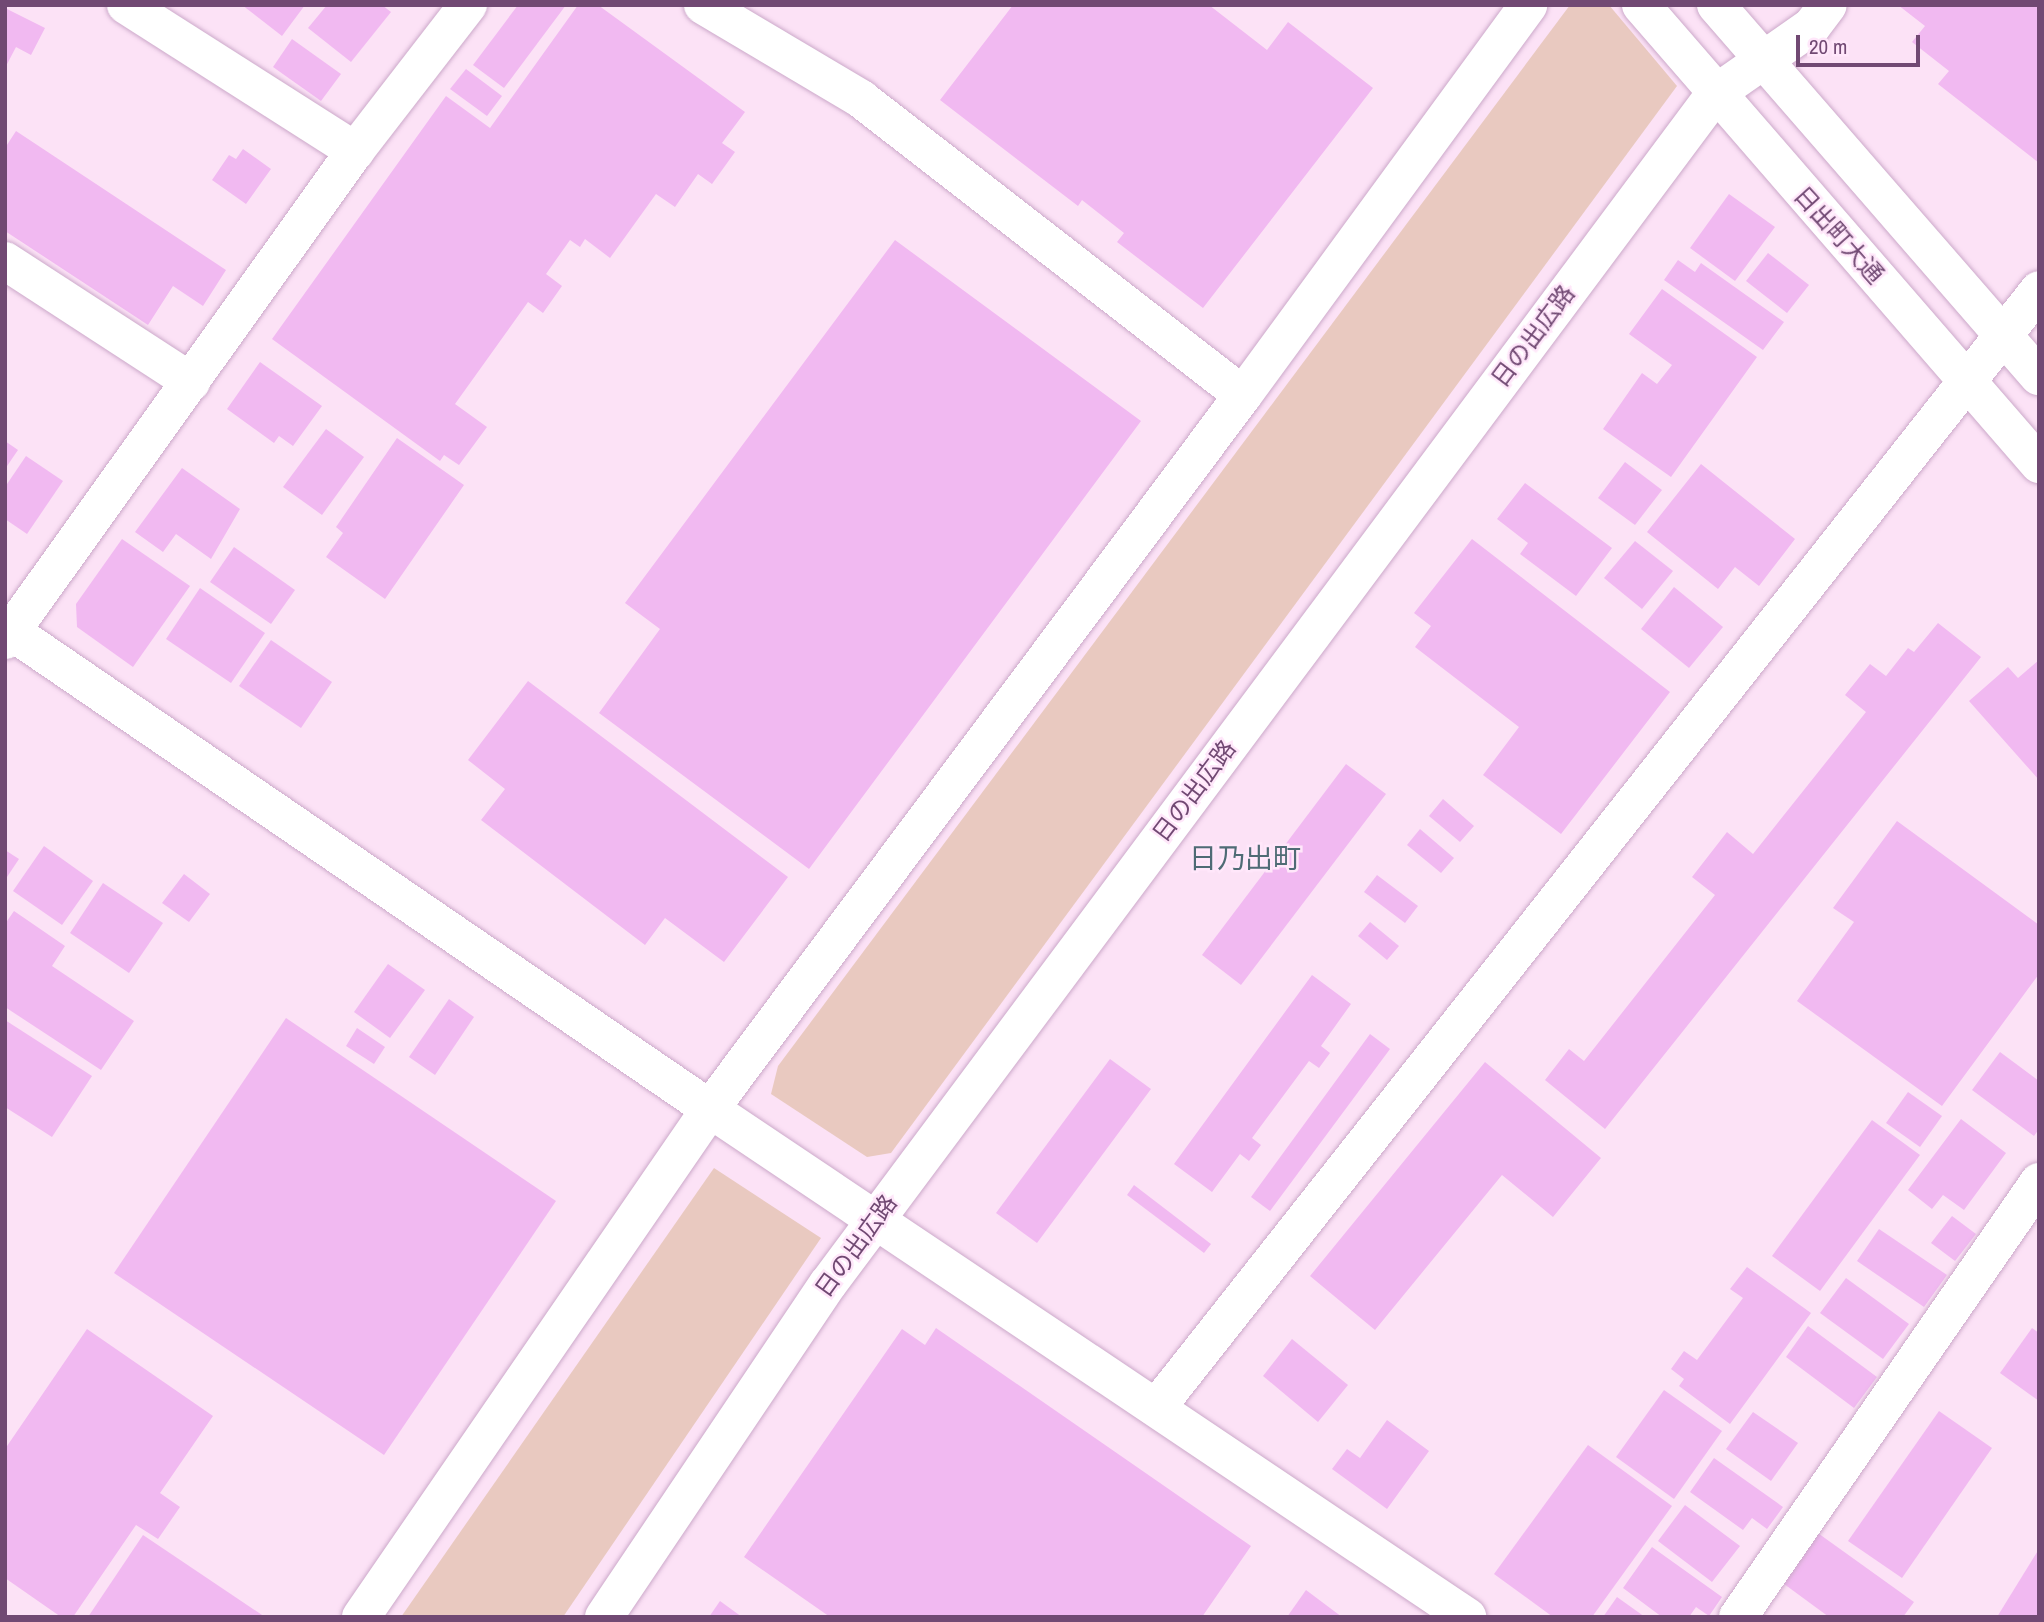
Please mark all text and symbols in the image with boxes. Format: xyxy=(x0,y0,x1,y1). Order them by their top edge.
scale bar xyxy=(1799,21,1923,65)
text: 20 m xyxy=(1809,32,1847,61)
street label: 日出町大通 xyxy=(1788,181,1890,289)
street label: 日の出広路 xyxy=(1485,279,1581,393)
street label: 日の出広路 xyxy=(1146,734,1242,848)
district label: 日乃出町 xyxy=(1189,841,1301,875)
street label: 日の出広路 xyxy=(809,1189,903,1303)

